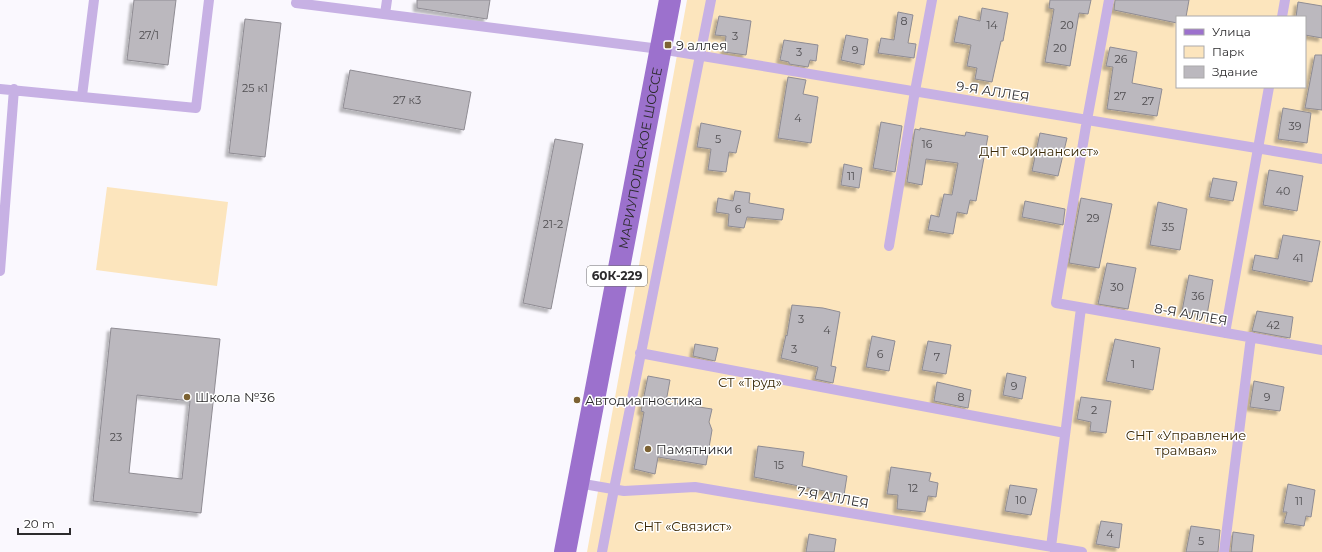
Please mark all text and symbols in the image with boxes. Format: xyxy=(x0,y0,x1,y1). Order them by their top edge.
house number: 8 xyxy=(900,14,908,28)
legend xyxy=(1176,16,1306,88)
house number: 14 xyxy=(986,18,998,32)
house number: 20 xyxy=(1060,18,1074,32)
text: Улица xyxy=(1212,24,1251,39)
house number: 27/1 xyxy=(139,28,159,42)
house number: 3 xyxy=(732,29,738,43)
place label: 9 аллея xyxy=(676,37,727,53)
marker: 9 аллея xyxy=(663,40,673,50)
house number: 20 xyxy=(1053,41,1067,55)
house number: 9 xyxy=(852,43,859,57)
text: Парк xyxy=(1212,44,1244,59)
house number: 3 xyxy=(796,45,802,59)
house number: 26 xyxy=(1115,52,1128,66)
text: Здание xyxy=(1212,64,1258,79)
street label: МАРИУПОЛЬСКОЕ ШОССЕ xyxy=(615,66,665,250)
street label: 9-Я АЛЛЕЯ xyxy=(955,77,1031,105)
house number: 25 к1 xyxy=(242,81,268,95)
house number: 27 xyxy=(1114,89,1126,103)
house number: 27 к3 xyxy=(393,93,421,107)
house number: 27 xyxy=(1142,94,1154,108)
house number: 4 xyxy=(794,111,802,125)
house number: 39 xyxy=(1289,119,1302,133)
house number: 5 xyxy=(715,132,721,146)
house number: 16 xyxy=(922,137,933,151)
park label: ДНТ «Финансист» xyxy=(979,143,1099,159)
house number: 11 xyxy=(847,169,855,183)
house number: 40 xyxy=(1276,184,1290,198)
house number: 6 xyxy=(735,202,742,216)
house number: 29 xyxy=(1087,211,1100,225)
house number: 21-2 xyxy=(543,217,563,231)
house number: 35 xyxy=(1162,220,1174,234)
house number: 41 xyxy=(1293,251,1303,265)
road number: 60К-229 xyxy=(587,266,647,286)
house number: 30 xyxy=(1110,280,1124,294)
house number: 36 xyxy=(1192,289,1205,303)
street label: 8-Я АЛЛЕЯ xyxy=(1153,300,1229,328)
house number: 3 xyxy=(798,312,804,326)
house number: 42 xyxy=(1266,318,1280,332)
house number: 4 xyxy=(823,323,831,337)
house number: 3 xyxy=(791,342,797,356)
house number: 6 xyxy=(877,347,884,361)
house number: 7 xyxy=(934,350,940,364)
house number: 1 xyxy=(1131,357,1135,371)
park label: СТ «Труд» xyxy=(718,374,782,390)
house number: 9 xyxy=(1011,379,1018,393)
place label: Школа №36 xyxy=(195,389,275,405)
house number: 8 xyxy=(957,390,965,404)
house number: 9 xyxy=(1264,390,1271,404)
marker: Школа №36 xyxy=(182,392,192,402)
place label: Автодиагностика xyxy=(585,392,702,408)
marker: Автодиагностика xyxy=(572,395,582,405)
house number: 2 xyxy=(1091,403,1097,417)
park label: СНТ «Управление трамвая» xyxy=(1126,427,1246,458)
house number: 23 xyxy=(110,430,122,444)
place label: Памятники xyxy=(656,441,733,457)
marker: Памятники xyxy=(643,444,653,454)
house number: 15 xyxy=(774,458,784,472)
house number: 12 xyxy=(908,481,918,495)
street label: 7-Я АЛЛЕЯ xyxy=(796,483,870,511)
house number: 10 xyxy=(1015,493,1027,507)
house number: 11 xyxy=(1295,494,1303,508)
scale bar xyxy=(18,510,70,536)
text: 20 m xyxy=(24,516,55,531)
park label: СНТ «Связист» xyxy=(634,518,732,534)
house number: 4 xyxy=(1106,527,1114,541)
house number: 5 xyxy=(1198,534,1204,548)

